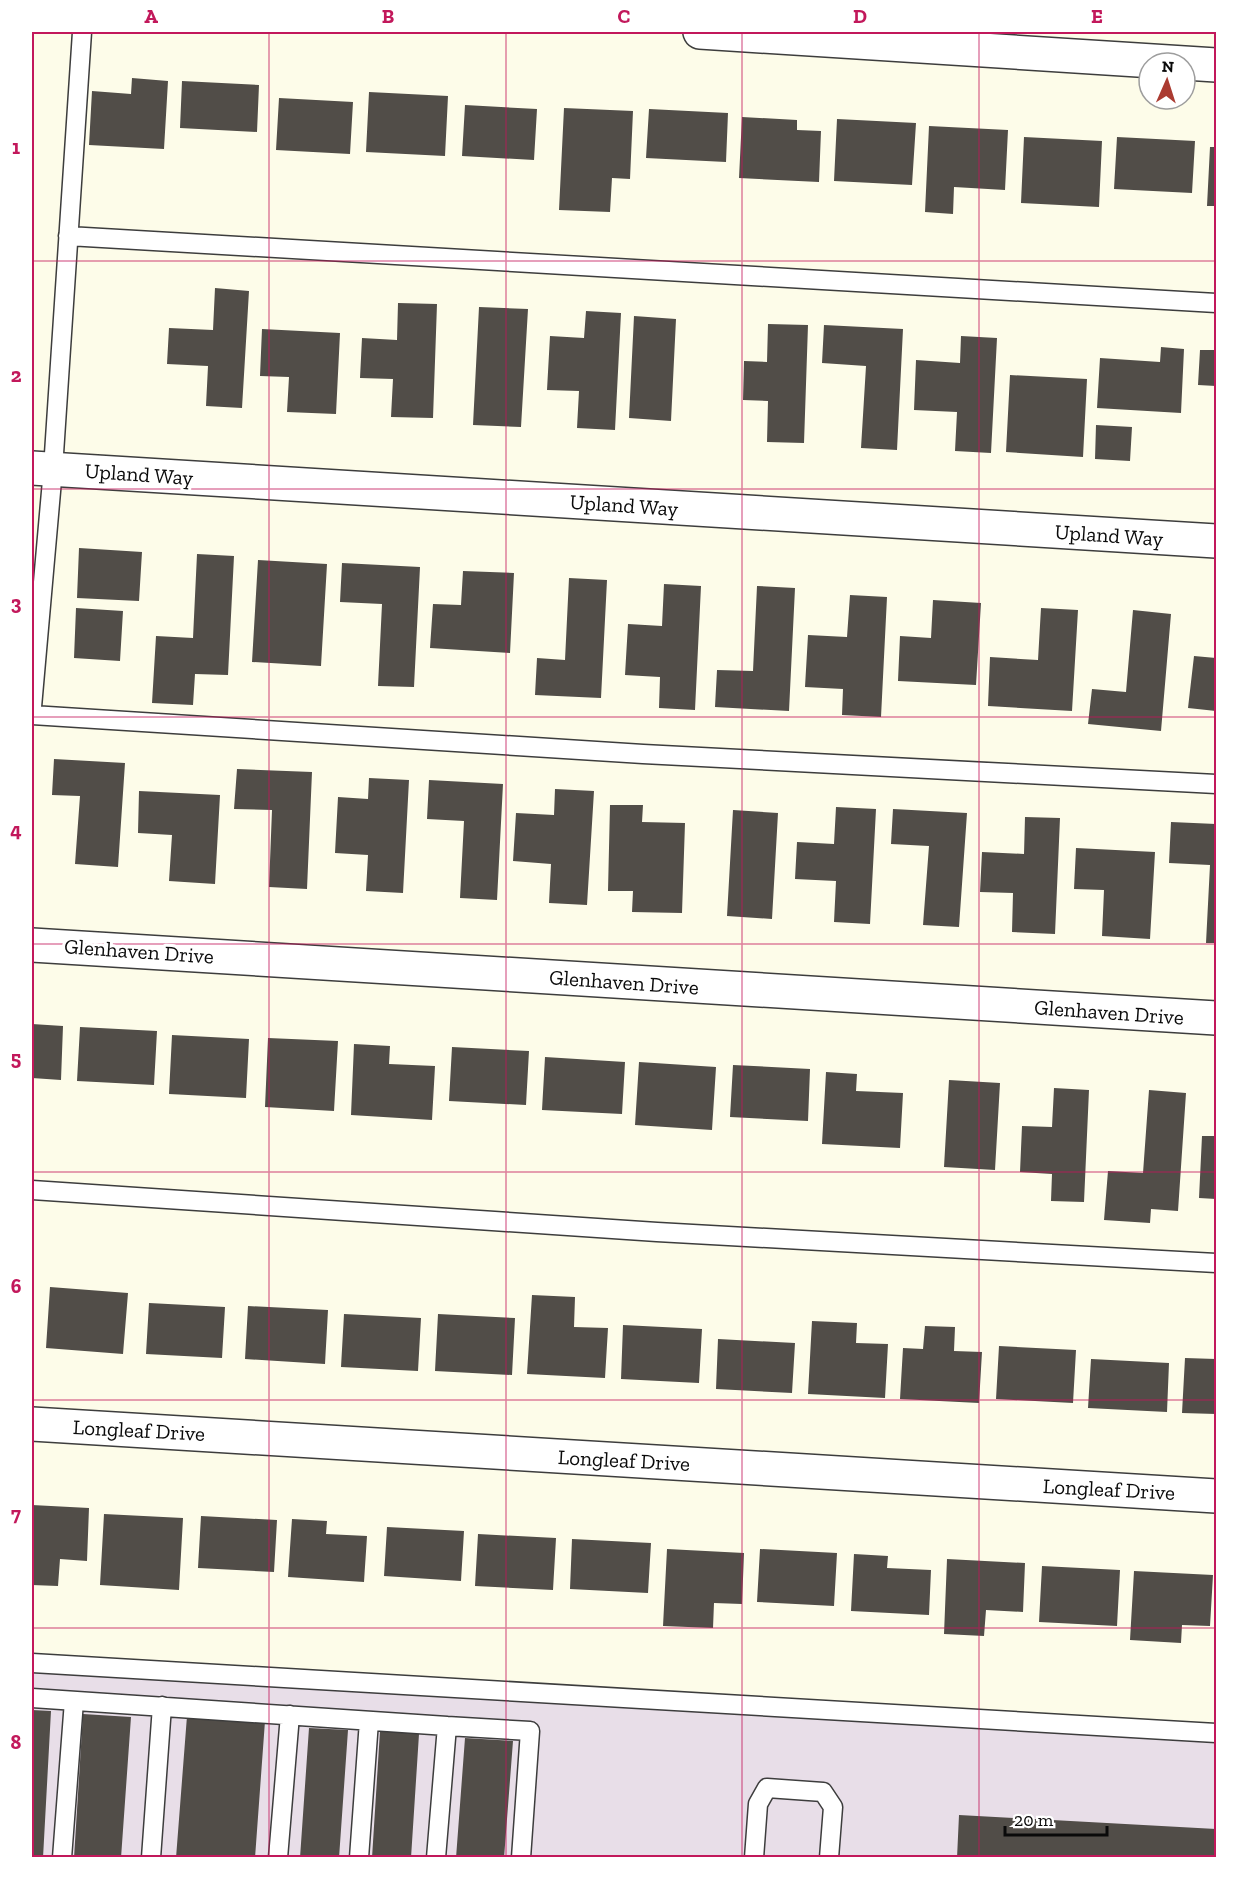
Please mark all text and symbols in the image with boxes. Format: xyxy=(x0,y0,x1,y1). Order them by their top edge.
text: A xyxy=(144,4,158,28)
text: B xyxy=(382,4,394,28)
text: C xyxy=(618,4,631,28)
text: D xyxy=(853,4,867,28)
text: E xyxy=(1091,4,1103,28)
north arrow xyxy=(1137,51,1197,111)
text: N xyxy=(1161,57,1174,76)
text: 1 xyxy=(12,135,20,159)
text: 2 xyxy=(11,363,22,387)
street label: Upland Way xyxy=(84,458,194,490)
street label: Upland Way xyxy=(569,489,679,521)
street label: Upland Way xyxy=(1054,519,1164,551)
text: 3 xyxy=(11,591,22,615)
text: 4 xyxy=(10,818,22,842)
street label: Glenhaven Drive xyxy=(63,933,215,969)
street label: Glenhaven Drive xyxy=(548,964,700,1000)
street label: Glenhaven Drive xyxy=(1033,994,1185,1030)
text: 5 xyxy=(11,1046,21,1070)
text: 6 xyxy=(11,1274,22,1298)
street label: Longleaf Drive xyxy=(72,1414,206,1446)
street label: Longleaf Drive xyxy=(557,1444,691,1476)
street label: Longleaf Drive xyxy=(1042,1473,1176,1505)
text: 7 xyxy=(11,1502,21,1526)
text: 8 xyxy=(11,1730,22,1754)
scale bar xyxy=(1005,1799,1107,1837)
text: 20 m xyxy=(1014,1809,1054,1831)

